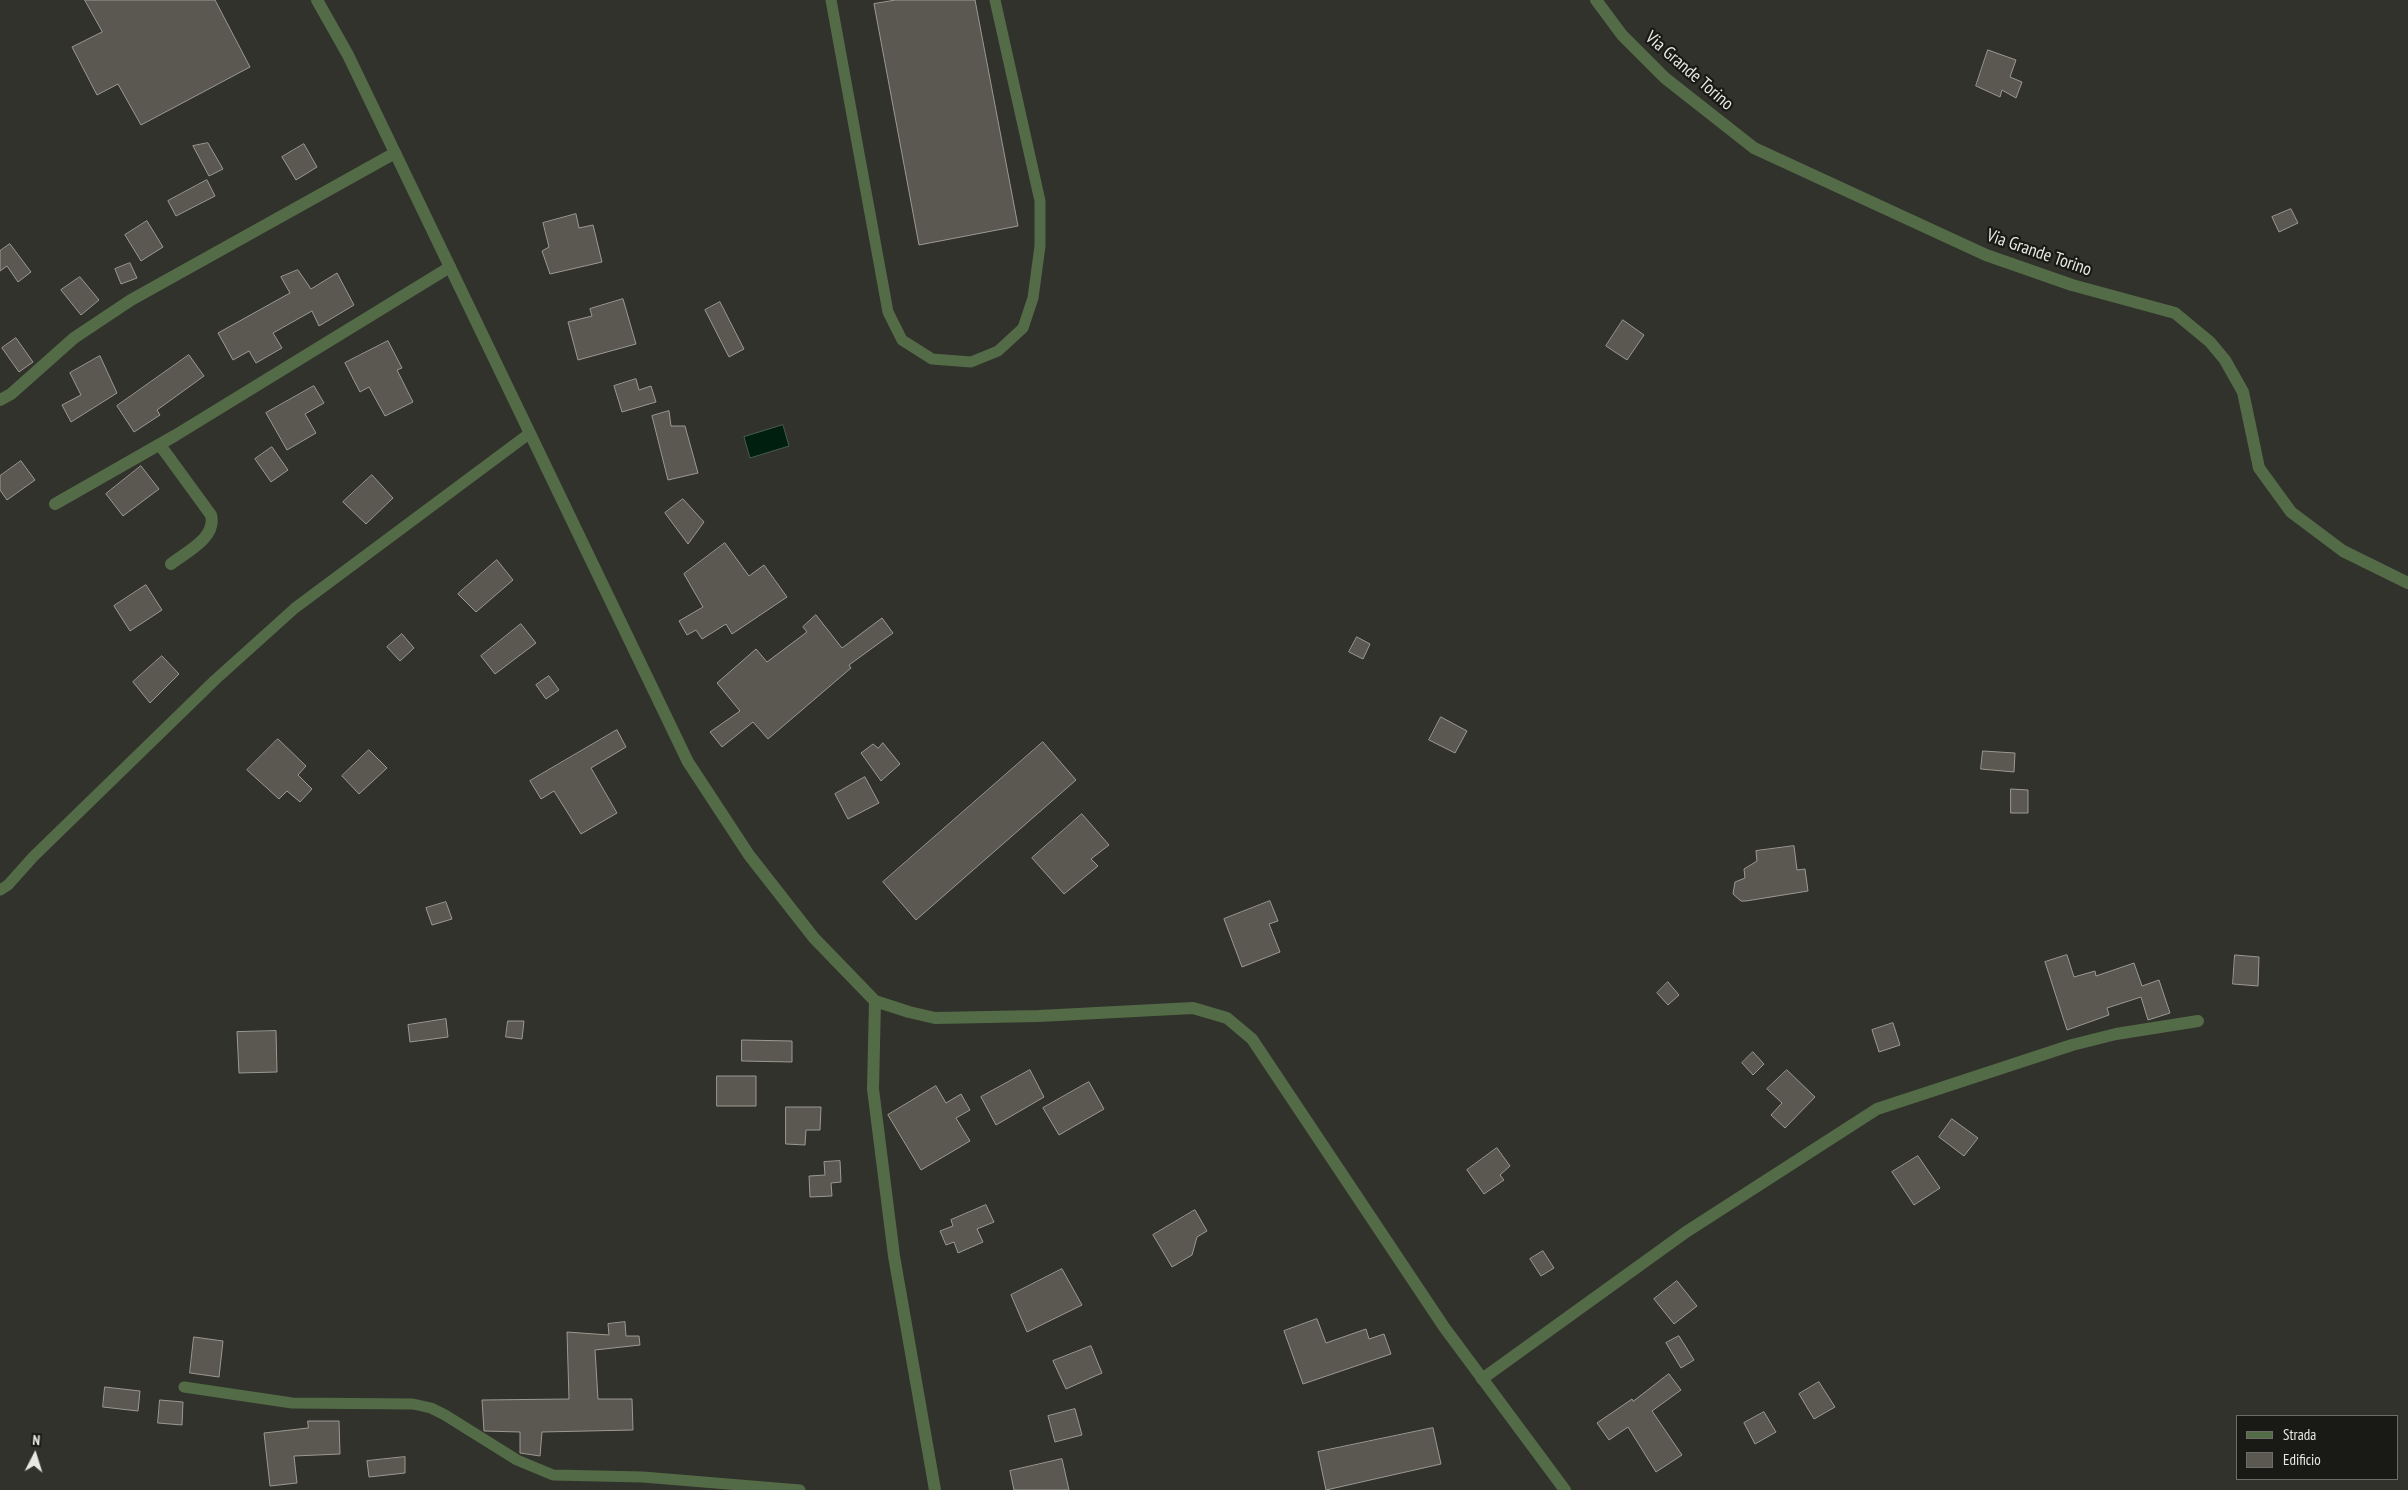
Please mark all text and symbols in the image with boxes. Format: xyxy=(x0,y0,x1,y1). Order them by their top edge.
street label: Via Grande Torino xyxy=(1641,27,1737,115)
street label: Via Grande Torino xyxy=(1984,225,2094,281)
legend xyxy=(2236,1415,2398,1480)
text: Strada xyxy=(2283,1425,2316,1444)
north arrow xyxy=(10,1430,60,1480)
text: N xyxy=(32,1431,41,1449)
text: Edificio xyxy=(2283,1450,2321,1469)

